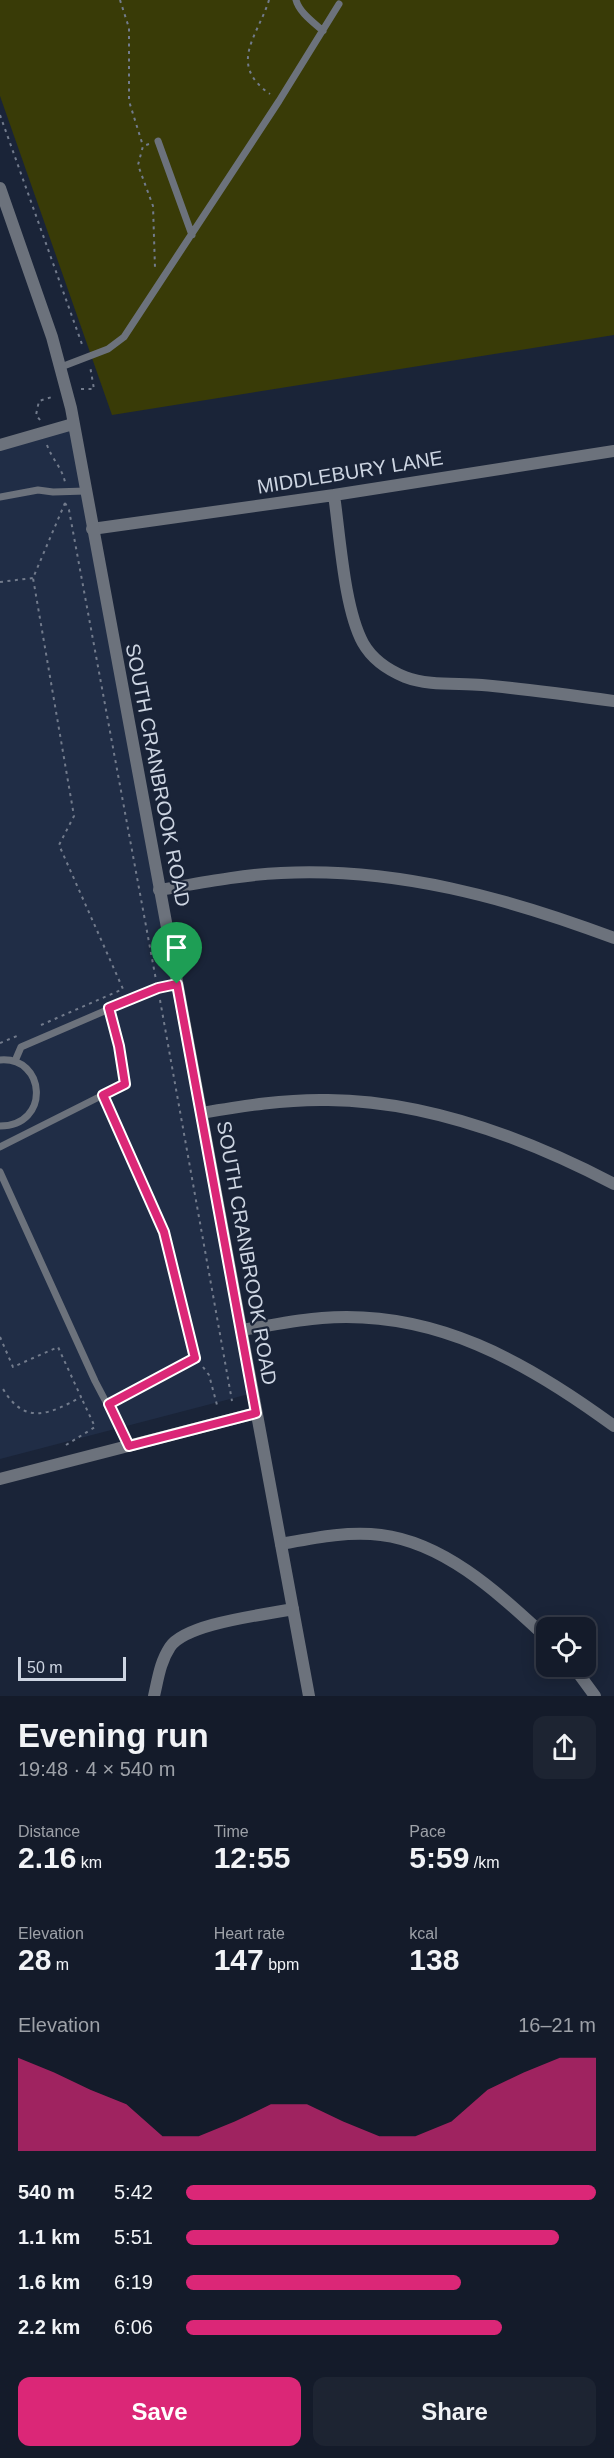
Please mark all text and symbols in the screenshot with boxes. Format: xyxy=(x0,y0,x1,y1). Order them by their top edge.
street label: MIDDLEBURY LANE xyxy=(255,446,445,498)
street label: SOUTH CRANBROOK ROAD xyxy=(122,641,194,909)
pin xyxy=(151,922,202,984)
icon: arrive xyxy=(160,931,193,964)
street label: SOUTH CRANBROOK ROAD xyxy=(213,1119,281,1387)
map controls xyxy=(536,1617,596,1677)
button: locate xyxy=(536,1617,596,1677)
scale bar xyxy=(18,1654,126,1682)
text: 50 m xyxy=(27,1659,63,1676)
button: share xyxy=(533,1716,596,1779)
text: Evening run xyxy=(18,1717,209,1754)
text: 19:48 · 4 × 540 m xyxy=(18,1758,175,1780)
text: Distance xyxy=(18,1823,80,1840)
text: Time xyxy=(214,1823,249,1840)
text: Pace xyxy=(409,1823,446,1840)
text: 2.16 xyxy=(18,1841,76,1874)
text: 12:55 xyxy=(214,1841,290,1874)
text: 5:59 xyxy=(409,1841,469,1874)
text: km xyxy=(76,1854,102,1871)
text: /km xyxy=(469,1854,500,1871)
text: Elevation xyxy=(18,1925,84,1942)
text: Heart rate xyxy=(214,1925,285,1942)
text: kcal xyxy=(409,1925,438,1942)
text: 28 xyxy=(18,1943,51,1976)
text: 147 xyxy=(214,1943,264,1976)
text: 138 xyxy=(409,1943,459,1976)
text: m xyxy=(51,1956,69,1973)
text: bpm xyxy=(264,1956,299,1973)
text: Elevation xyxy=(18,2014,100,2036)
text: 16–21 m xyxy=(518,2014,596,2036)
text: 540 m xyxy=(18,2181,75,2203)
text: 5:42 xyxy=(114,2181,153,2203)
text: 1.1 km xyxy=(18,2226,80,2248)
text: 5:51 xyxy=(114,2226,153,2248)
text: 1.6 km xyxy=(18,2271,80,2293)
text: 6:19 xyxy=(114,2271,153,2293)
text: 2.2 km xyxy=(18,2316,80,2338)
text: 6:06 xyxy=(114,2316,153,2338)
button: Save xyxy=(18,2377,301,2446)
button: Share xyxy=(313,2377,596,2446)

